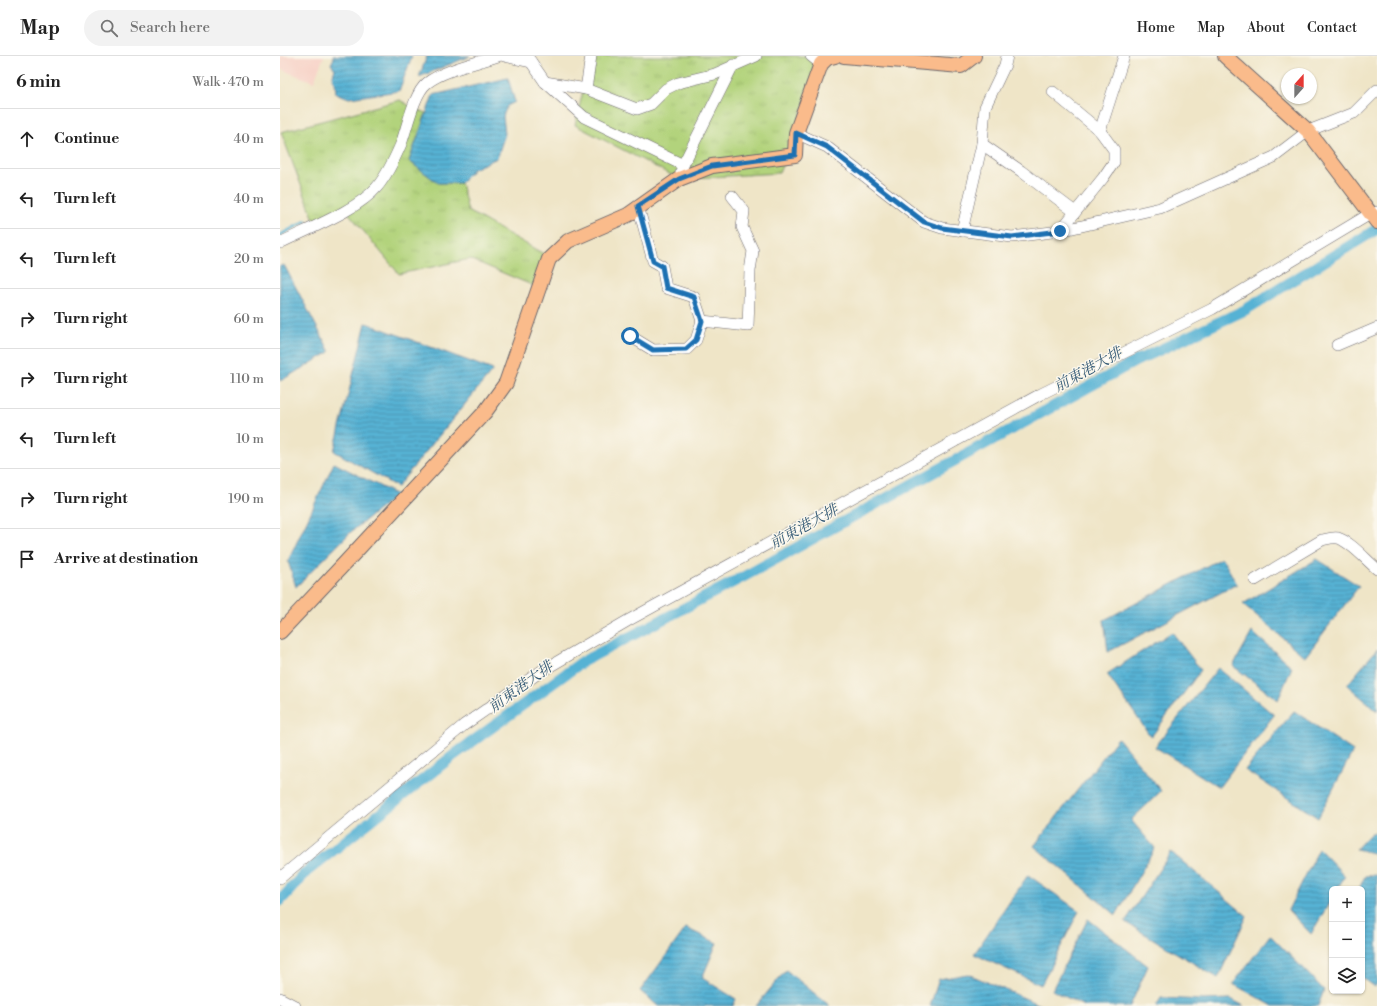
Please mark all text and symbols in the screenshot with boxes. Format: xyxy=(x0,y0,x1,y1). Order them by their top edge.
search box xyxy=(84,10,364,46)
text: Map xyxy=(20,16,60,40)
icon: search xyxy=(98,17,120,39)
text: Search here xyxy=(130,18,210,37)
text: Home xyxy=(1137,19,1175,37)
text: Map xyxy=(1197,19,1225,37)
text: About xyxy=(1247,19,1285,37)
text: Contact xyxy=(1307,19,1357,37)
north arrow xyxy=(1281,68,1317,104)
text: 6 min xyxy=(16,71,61,93)
text: Walk · 470 m xyxy=(192,74,264,90)
icon: ahead xyxy=(16,128,38,150)
text: Continue xyxy=(54,129,119,148)
text: 40 m xyxy=(234,131,264,147)
icon: left xyxy=(16,188,38,210)
text: Turn left xyxy=(54,189,116,208)
text: 40 m xyxy=(234,191,264,207)
route end xyxy=(1051,222,1069,240)
icon: left xyxy=(16,248,38,270)
text: Turn left xyxy=(54,249,116,268)
text: 20 m xyxy=(234,251,264,267)
icon: right xyxy=(16,308,38,330)
text: Turn right xyxy=(54,309,128,328)
text: 60 m xyxy=(233,311,264,327)
route start xyxy=(621,327,639,345)
water label: 前東港大排 xyxy=(1051,343,1127,396)
icon: right xyxy=(16,368,38,390)
text: Turn right xyxy=(54,369,128,388)
text: 110 m xyxy=(230,371,264,387)
icon: left xyxy=(16,428,38,450)
text: Turn left xyxy=(54,429,116,448)
text: 10 m xyxy=(236,431,264,447)
icon: right xyxy=(16,488,38,510)
text: Turn right xyxy=(54,489,128,508)
text: 190 m xyxy=(228,491,264,507)
water label: 前東港大排 xyxy=(767,500,843,553)
icon: arrive xyxy=(16,548,38,570)
text: Arrive at destination xyxy=(54,549,198,568)
water label: 前東港大排 xyxy=(485,656,559,717)
map controls xyxy=(1329,886,1365,994)
button: + xyxy=(1329,886,1365,922)
button: − xyxy=(1329,922,1365,958)
button: layers xyxy=(1329,958,1365,994)

